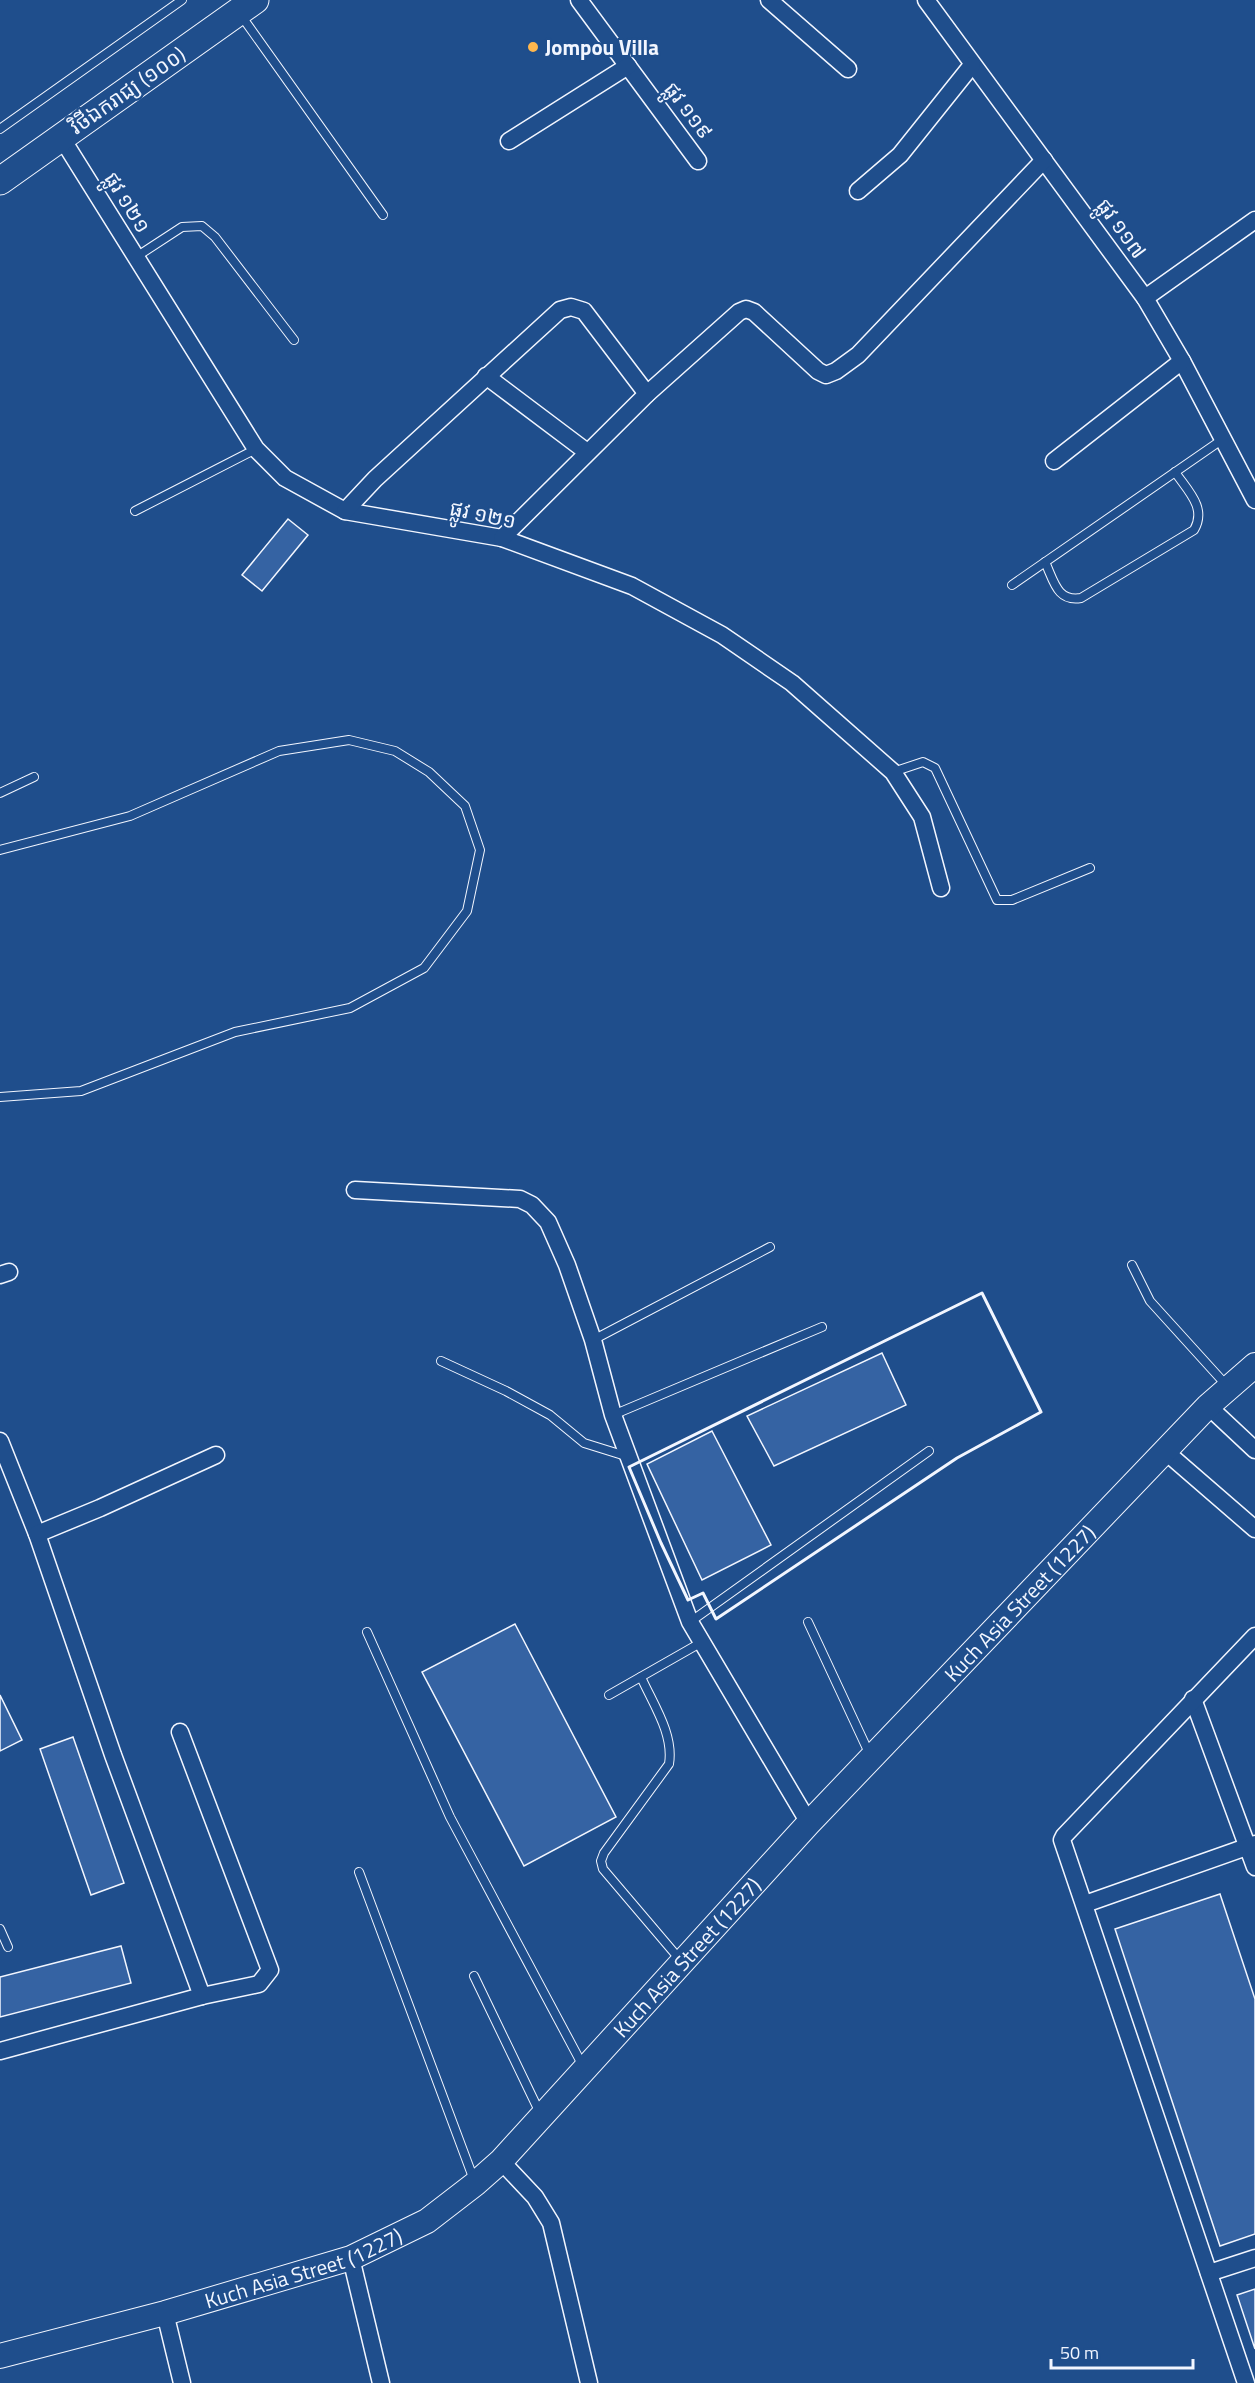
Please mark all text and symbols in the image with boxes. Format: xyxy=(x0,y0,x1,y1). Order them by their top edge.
place label: Jompou Villa xyxy=(545,31,659,63)
street label: វិថីឯករាជ្យ (១០០) xyxy=(62,38,192,142)
marker: Jompou Villa xyxy=(526,40,540,54)
street label: ផ្លូវ ១១៩ xyxy=(653,74,721,148)
street label: ផ្លូវ ១២១ xyxy=(93,165,159,241)
street label: ផ្លូវ ១១៧ xyxy=(1086,191,1155,267)
street label: ផ្លូវ ១២១ xyxy=(446,491,519,541)
street label: Kuch Asia Street (1227) xyxy=(936,1517,1103,1689)
street label: Kuch Asia Street (1227) xyxy=(605,1870,768,2044)
street label: Kuch Asia Street (1227) xyxy=(201,2220,407,2316)
scale bar xyxy=(1051,2332,1194,2370)
text: 50 m xyxy=(1060,2339,1099,2366)

